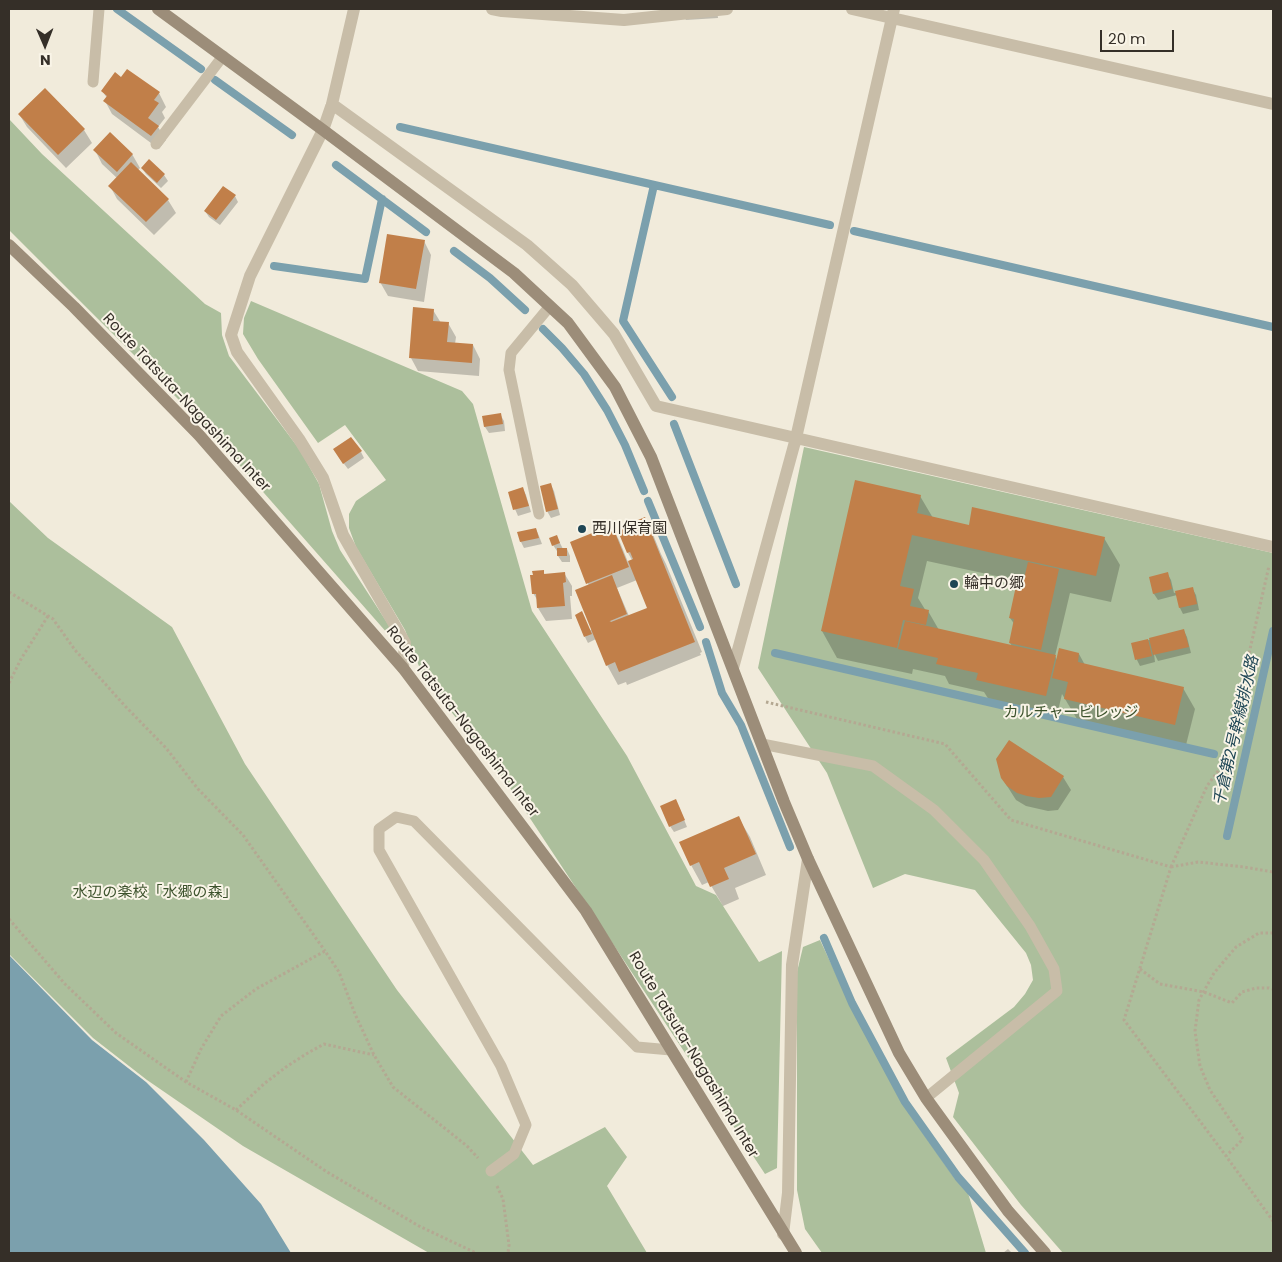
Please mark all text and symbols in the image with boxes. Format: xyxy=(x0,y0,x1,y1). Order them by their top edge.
north arrow xyxy=(20,20,70,70)
scale bar xyxy=(1102,20,1176,52)
text: 20 m xyxy=(1108,28,1146,49)
text: N xyxy=(40,50,51,70)
street label: Route Tatsuta-Nagashima Inter xyxy=(98,310,274,496)
place label: 西川保育園 xyxy=(592,520,667,538)
marker: 西川保育園 xyxy=(576,523,588,535)
place label: 輪中の郷 xyxy=(964,575,1024,593)
marker: 輪中の郷 xyxy=(948,578,960,590)
street label: Route Tatsuta-Nagashima Inter xyxy=(382,623,542,821)
water label: 千倉第2号幹線排水路 xyxy=(1210,654,1264,808)
park label: カルチャービレッジ xyxy=(1004,704,1138,722)
park label: 水辺の楽校「水郷の森」 xyxy=(73,884,237,902)
street label: Route Tatsuta-Nagashima Inter xyxy=(624,949,762,1161)

